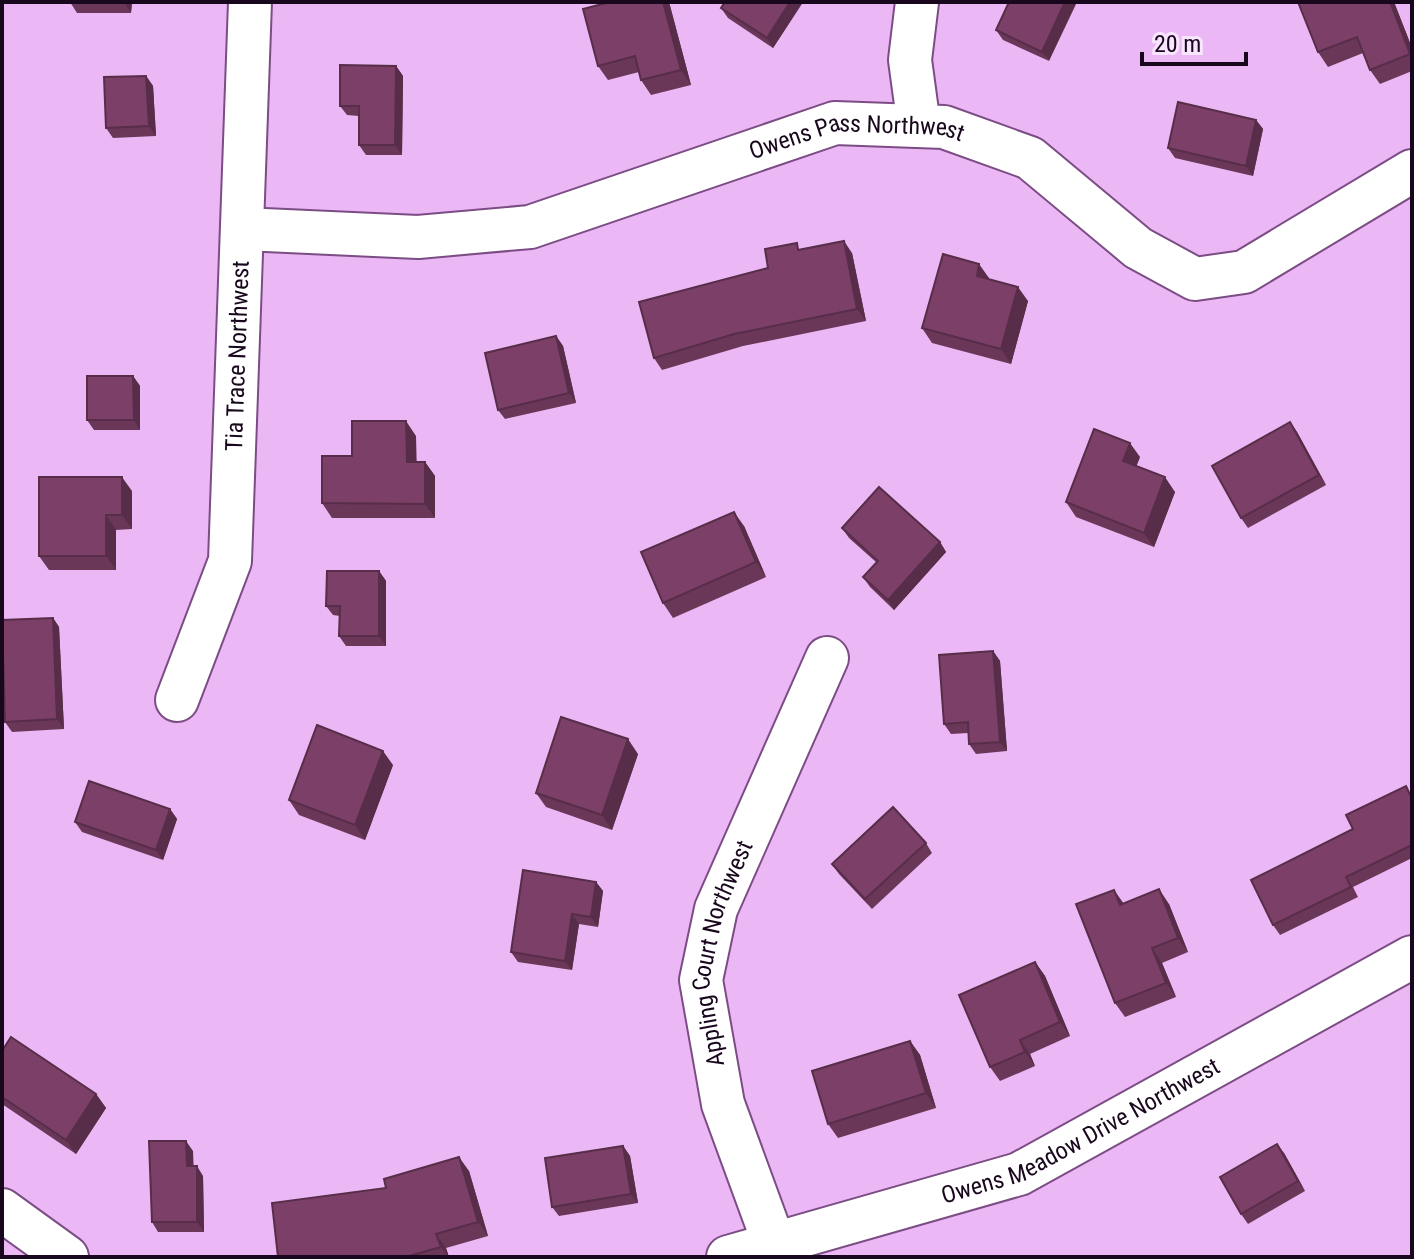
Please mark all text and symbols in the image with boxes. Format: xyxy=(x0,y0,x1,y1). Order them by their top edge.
scale bar xyxy=(1142,16,1246,66)
text: 20 m xyxy=(1154,30,1201,58)
street label: Owens Pass Northwest xyxy=(745,108,969,165)
street label: Tia Trace Northwest xyxy=(220,260,255,452)
street label: Appling Court Northwest xyxy=(687,836,759,1069)
street label: Owens Meadow Drive Northwest xyxy=(938,1052,1224,1209)

